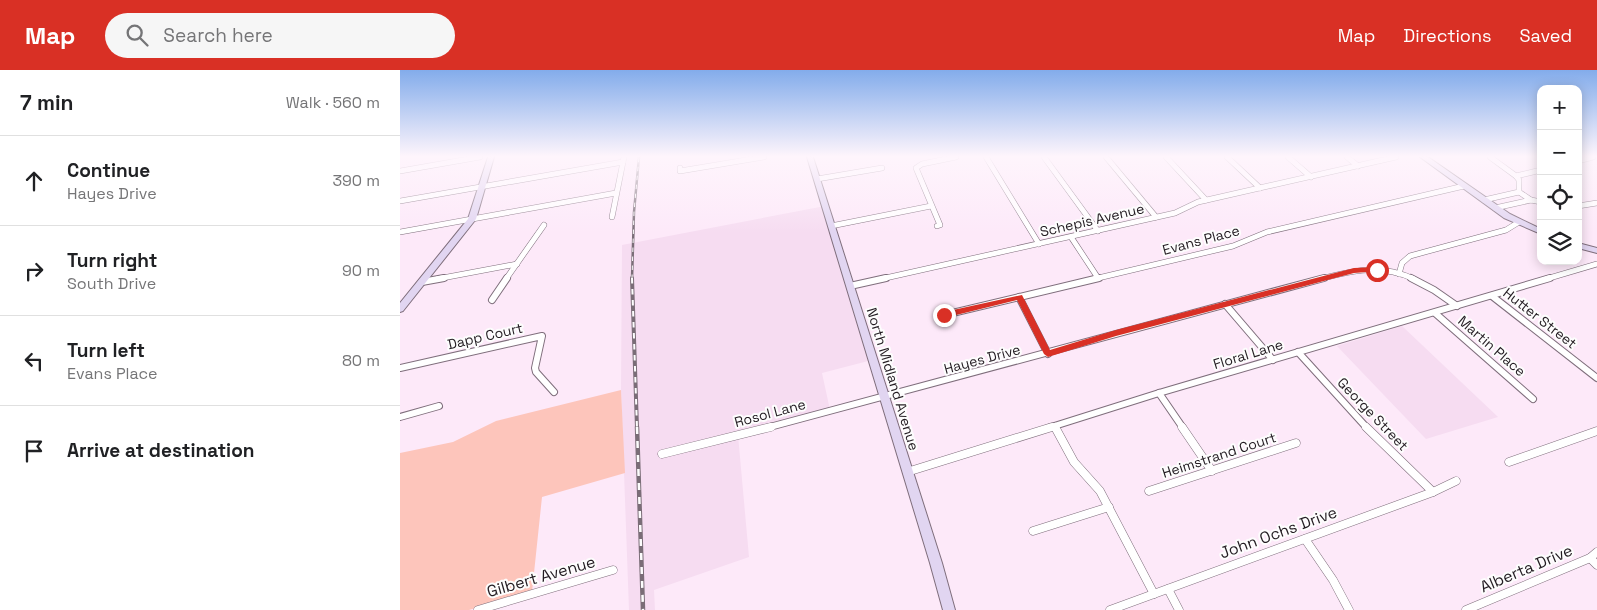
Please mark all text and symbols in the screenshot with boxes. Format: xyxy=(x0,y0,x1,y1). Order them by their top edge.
search box xyxy=(105,13,455,58)
text: Map xyxy=(25,20,75,51)
icon: search xyxy=(123,21,151,49)
text: Search here xyxy=(163,23,273,48)
text: Map xyxy=(1338,24,1375,47)
text: Directions xyxy=(1403,24,1492,47)
text: Saved xyxy=(1520,24,1572,47)
map controls xyxy=(1537,85,1582,265)
button: + xyxy=(1537,85,1582,130)
text: 7 min xyxy=(20,89,73,116)
text: Walk · 560 m xyxy=(286,92,380,113)
button: − xyxy=(1537,130,1582,175)
text: Continue xyxy=(67,158,150,183)
icon: ahead xyxy=(20,167,48,195)
text: 390 m xyxy=(332,170,380,191)
button: locate xyxy=(1537,175,1582,220)
text: Hayes Drive xyxy=(67,183,157,204)
street label: Schepis Avenue xyxy=(1038,199,1146,241)
button: layers xyxy=(1537,220,1582,265)
street label: Evans Place xyxy=(1160,221,1242,259)
text: Turn right xyxy=(67,248,157,273)
icon: right xyxy=(20,257,48,285)
route start xyxy=(1366,259,1389,282)
text: 90 m xyxy=(342,260,380,281)
text: South Drive xyxy=(67,273,156,294)
street label: Hutter Street xyxy=(1500,284,1580,352)
route end xyxy=(933,304,956,327)
street label: North Midland Avenue xyxy=(863,305,923,453)
street label: Martin Place xyxy=(1454,312,1530,380)
street label: Dapp Court xyxy=(446,319,524,353)
street label: Floral Lane xyxy=(1211,335,1285,373)
text: Turn left xyxy=(67,338,145,363)
street label: Hayes Drive xyxy=(942,340,1022,378)
icon: left xyxy=(20,347,48,375)
text: 80 m xyxy=(342,350,380,371)
text: Evans Place xyxy=(67,363,158,384)
street label: George Street xyxy=(1334,374,1412,454)
street label: Rosol Lane xyxy=(732,395,808,431)
street label: Heimstrand Court xyxy=(1160,428,1278,482)
icon: arrive xyxy=(20,437,48,465)
text: Arrive at destination xyxy=(67,438,255,463)
street label: John Ochs Drive xyxy=(1216,501,1340,563)
street label: Alberta Drive xyxy=(1477,539,1576,597)
street label: Gilbert Avenue xyxy=(484,551,598,602)

